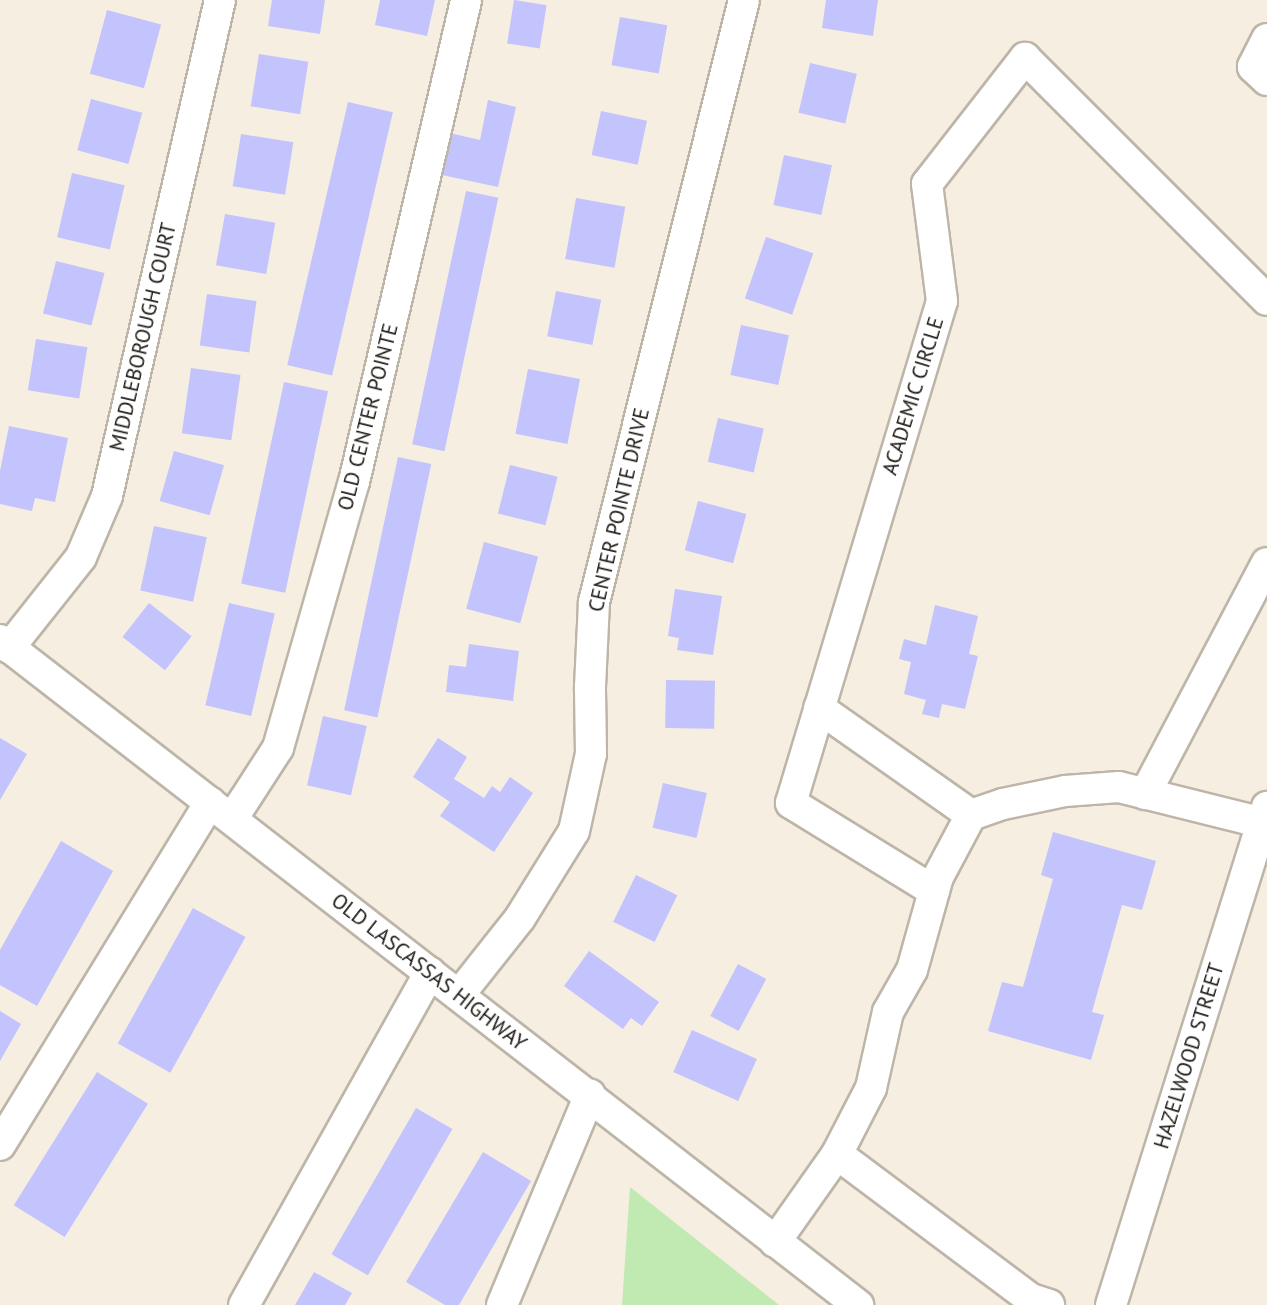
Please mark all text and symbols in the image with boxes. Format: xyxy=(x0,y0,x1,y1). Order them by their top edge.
street label: MIDDLEBOROUGH COURT xyxy=(104,220,182,454)
street label: ACADEMIC CIRCLE xyxy=(877,314,949,478)
street label: OLD CENTER POINTE xyxy=(333,321,403,513)
street label: CENTER POINTE DRIVE xyxy=(583,406,655,614)
street label: OLD LASCASSAS HIGHWAY xyxy=(326,888,532,1056)
street label: HAZELWOOD STREET xyxy=(1149,960,1229,1152)

